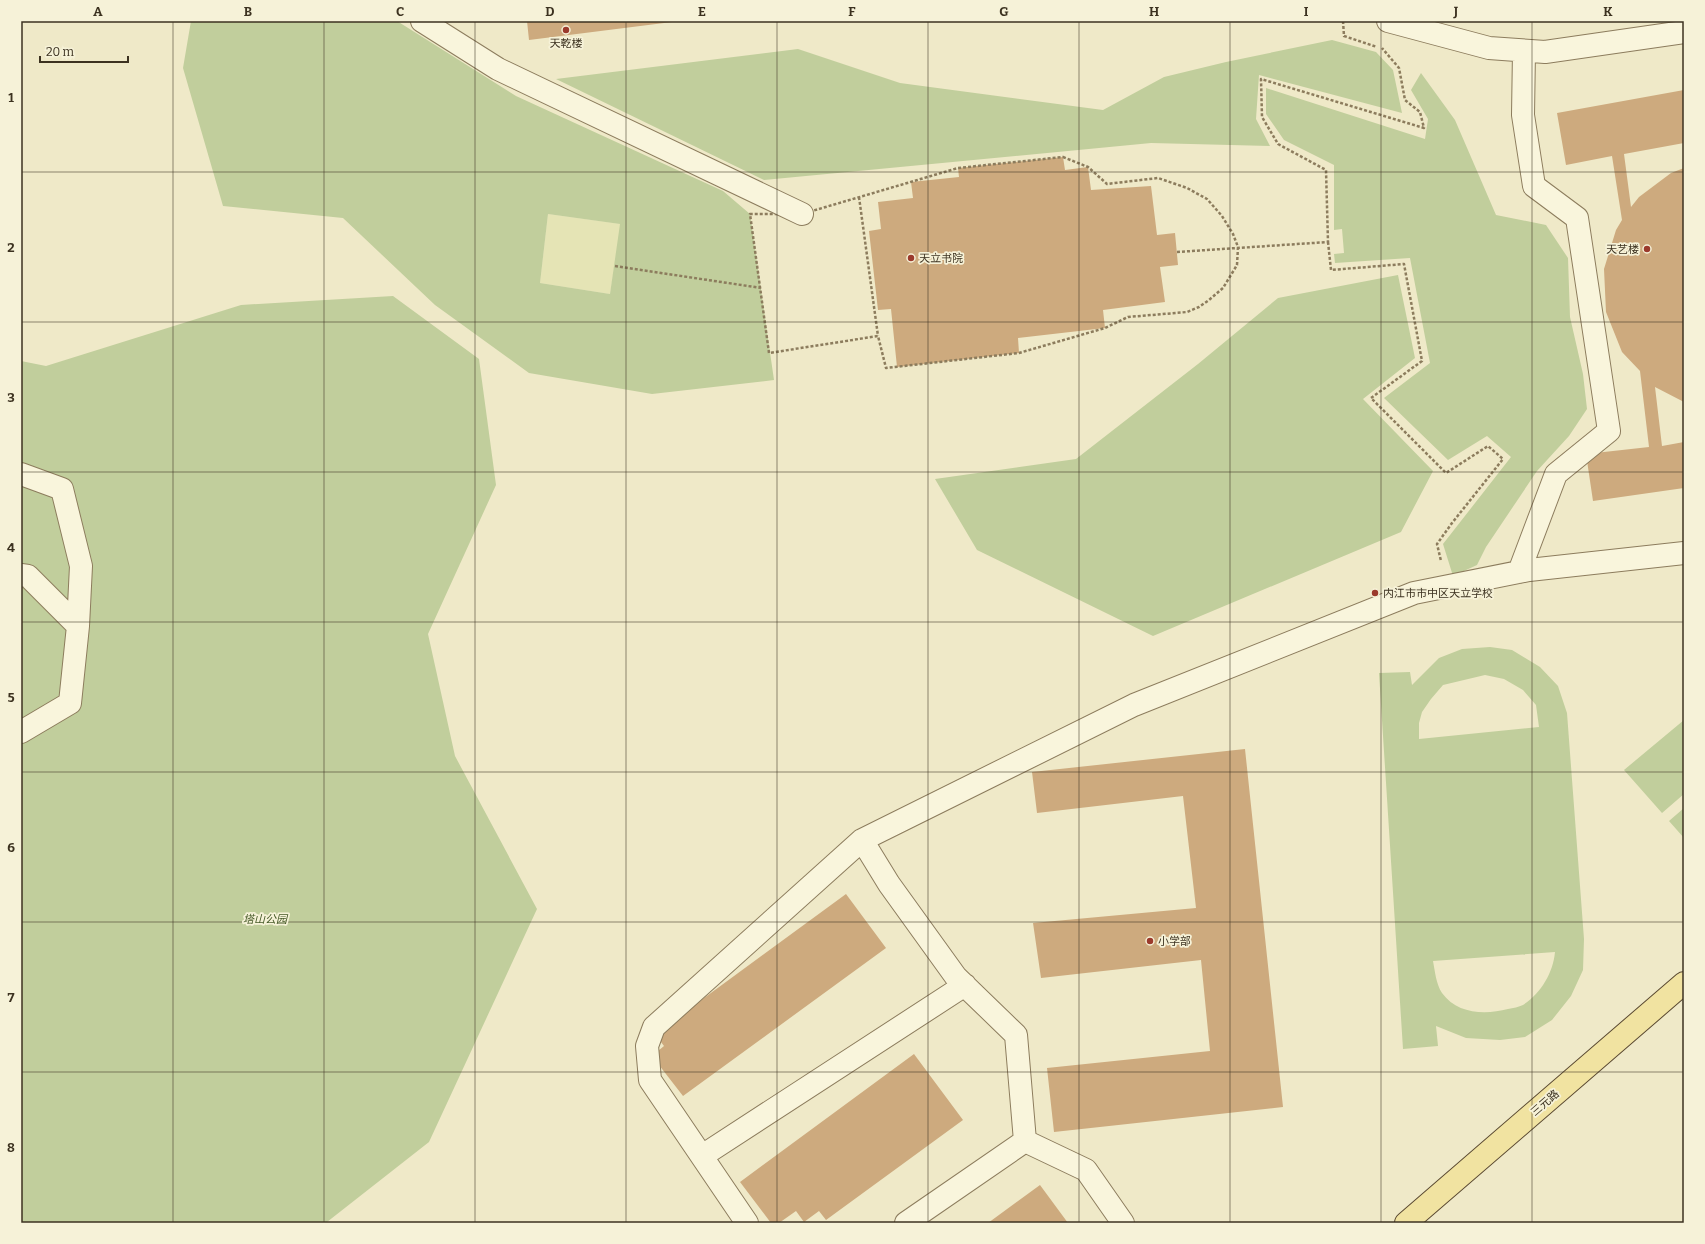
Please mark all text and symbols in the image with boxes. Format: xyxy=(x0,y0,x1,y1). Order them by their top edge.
text: A xyxy=(93,4,103,19)
text: B xyxy=(244,4,252,19)
text: C xyxy=(396,4,404,19)
text: D xyxy=(545,4,555,19)
text: E xyxy=(698,4,706,19)
text: F xyxy=(848,4,856,19)
text: G xyxy=(999,4,1009,19)
text: H xyxy=(1149,4,1159,19)
text: I xyxy=(1304,4,1309,19)
text: J xyxy=(1453,4,1459,19)
text: K xyxy=(1603,4,1613,19)
marker: 天乾楼 xyxy=(561,25,571,35)
place label: 天乾楼 xyxy=(550,37,583,50)
scale bar xyxy=(40,38,128,64)
text: 20 m xyxy=(46,45,75,59)
text: 1 xyxy=(8,90,14,105)
text: 2 xyxy=(7,240,15,255)
place label: 天艺楼 xyxy=(1606,243,1639,256)
marker: 天艺楼 xyxy=(1642,244,1652,254)
place label: 天立书院 xyxy=(919,252,963,265)
marker: 天立书院 xyxy=(906,253,916,263)
text: 3 xyxy=(7,390,15,405)
text: 4 xyxy=(7,540,15,555)
place label: 内江市市中区天立学校 xyxy=(1383,587,1493,600)
marker: 内江市市中区天立学校 xyxy=(1370,588,1380,598)
text: 5 xyxy=(7,690,15,705)
text: 6 xyxy=(7,840,15,855)
park label: 塔山公园 xyxy=(243,913,289,926)
place label: 小学部 xyxy=(1158,935,1191,948)
marker: 小学部 xyxy=(1145,936,1155,946)
text: 7 xyxy=(8,990,15,1005)
street label: 三元路 xyxy=(1528,1087,1562,1119)
text: 8 xyxy=(7,1140,15,1155)

